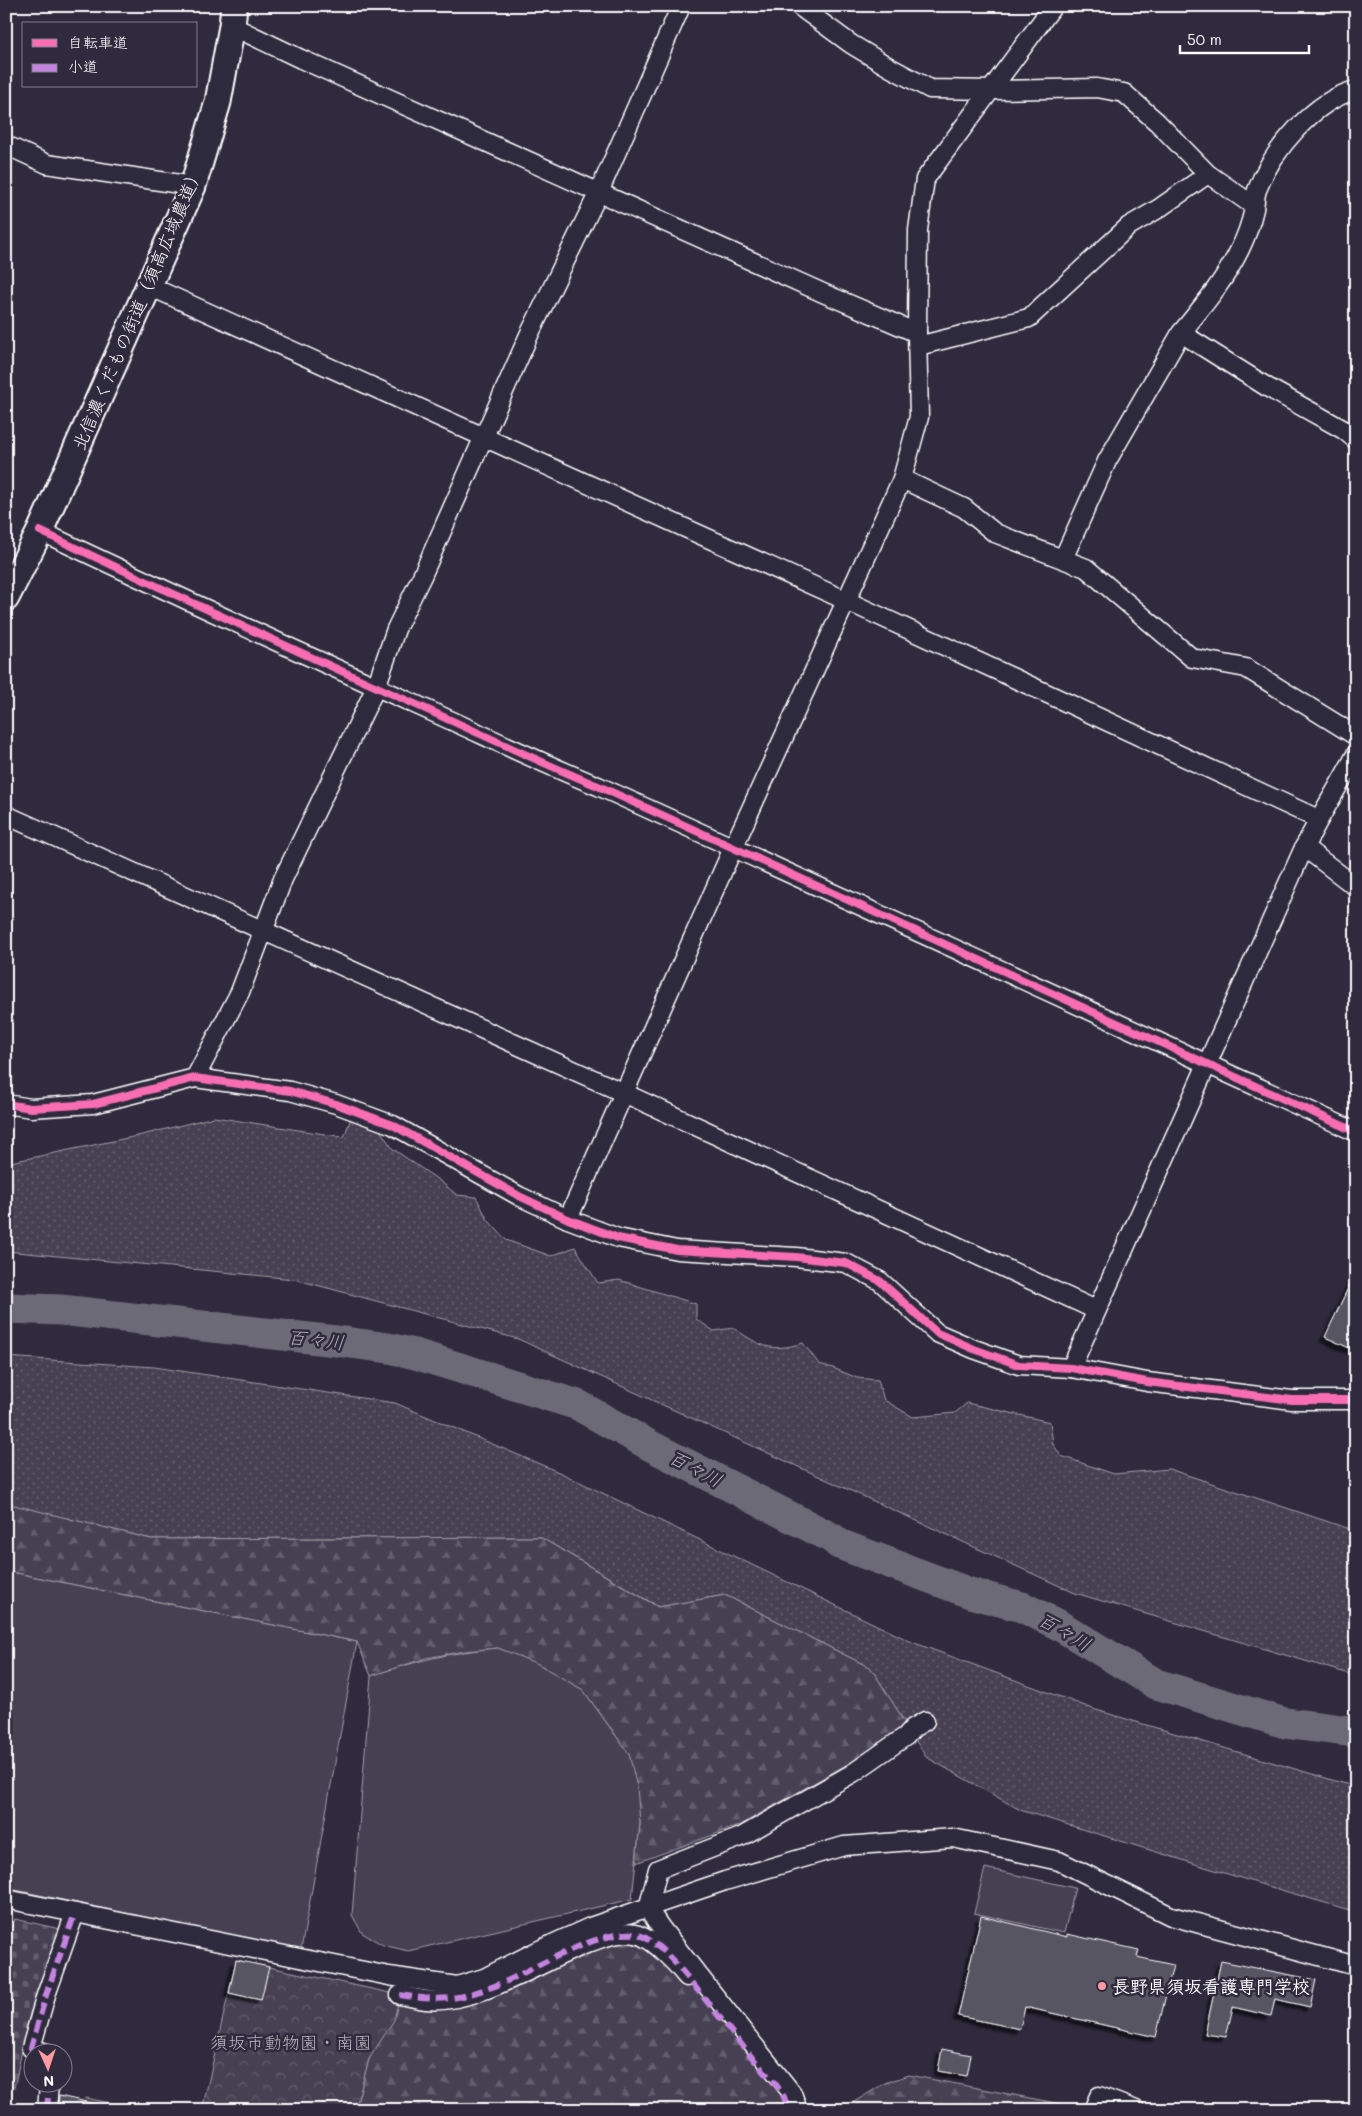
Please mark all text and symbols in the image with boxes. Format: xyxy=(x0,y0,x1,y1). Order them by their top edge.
legend xyxy=(22,22,198,88)
scale bar xyxy=(1180,22,1308,54)
text: 50 m xyxy=(1187,29,1222,49)
text: 自転車道 xyxy=(68,32,128,52)
text: 小道 xyxy=(68,56,98,76)
street label: 北信濃くだもの街道（須高広域農道） xyxy=(66,162,208,454)
water label: 百々川 xyxy=(286,1324,346,1354)
water label: 百々川 xyxy=(665,1444,727,1492)
water label: 百々川 xyxy=(1034,1606,1096,1656)
place label: 長野県須坂看護専門学校 xyxy=(1112,1974,1310,1998)
marker: 長野県須坂看護専門学校 xyxy=(1096,1980,1108,1992)
park label: 須坂市動物園・南園 xyxy=(210,2030,372,2054)
north arrow xyxy=(22,2044,72,2094)
text: N xyxy=(43,2072,55,2091)

